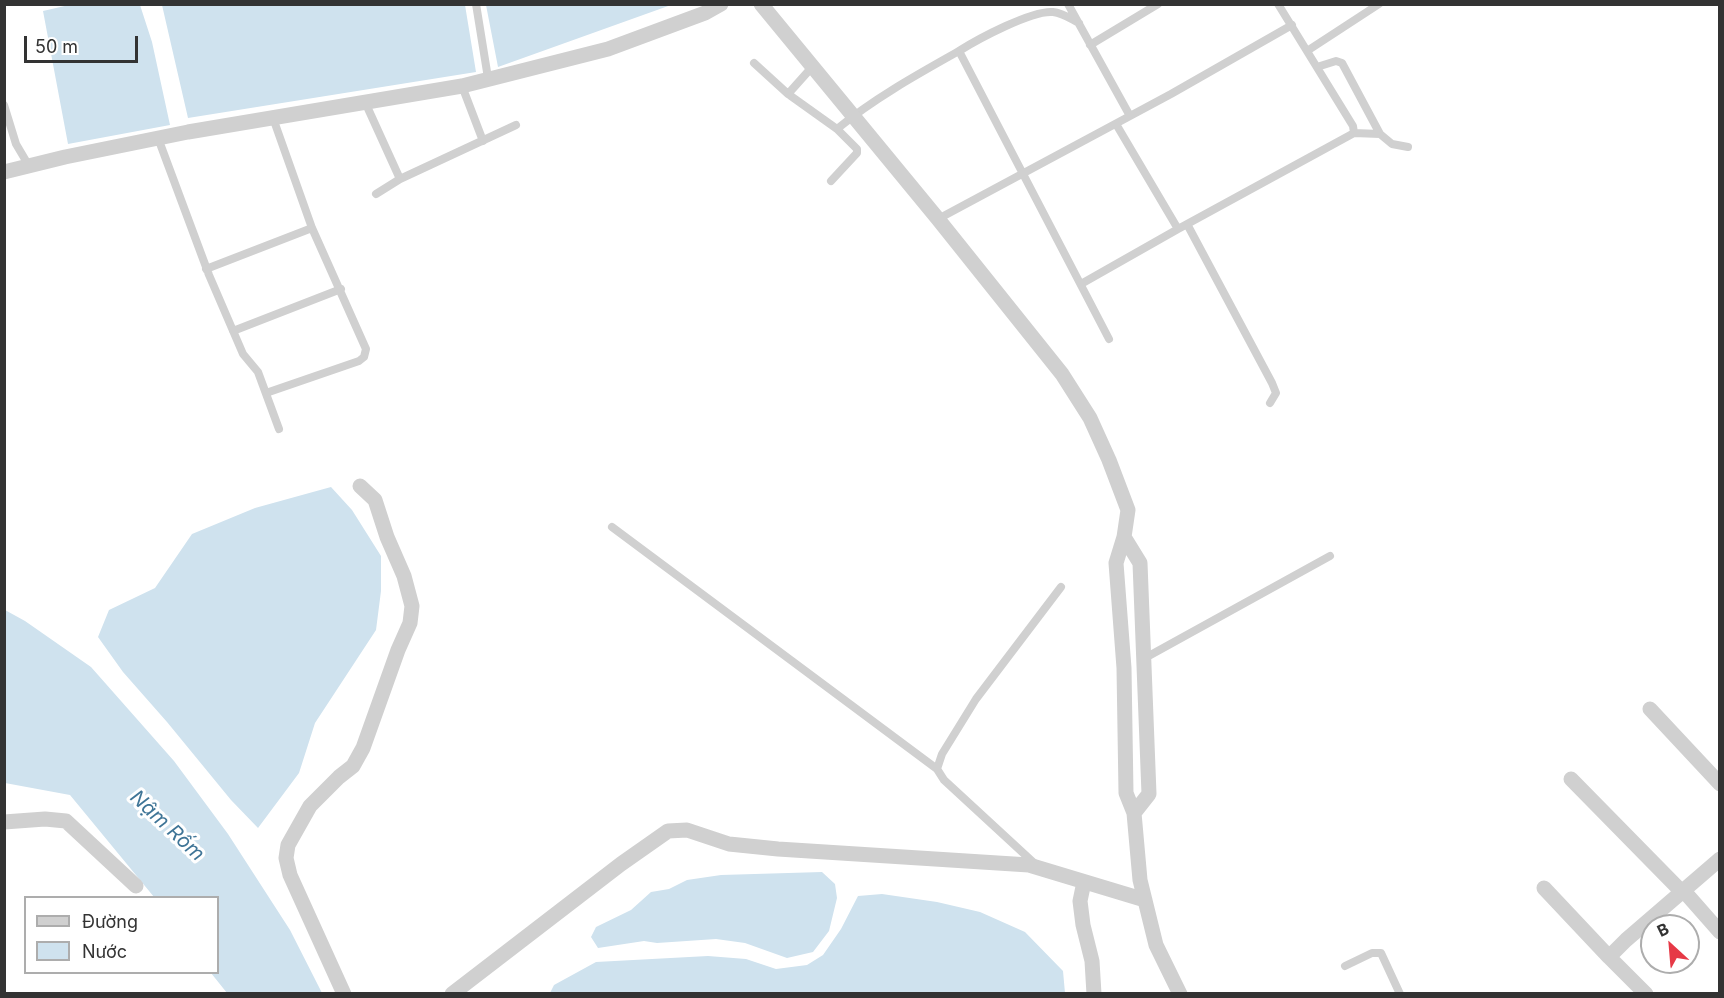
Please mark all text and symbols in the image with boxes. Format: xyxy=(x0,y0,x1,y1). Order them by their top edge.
scale bar xyxy=(27,24,141,62)
text: 50 m xyxy=(35,36,78,57)
water label: Nậm Rốm xyxy=(125,786,209,866)
legend xyxy=(24,896,219,974)
text: Đường xyxy=(82,911,138,932)
north arrow xyxy=(1640,914,1700,974)
text: B xyxy=(1654,918,1672,941)
text: Nước xyxy=(82,941,127,962)

